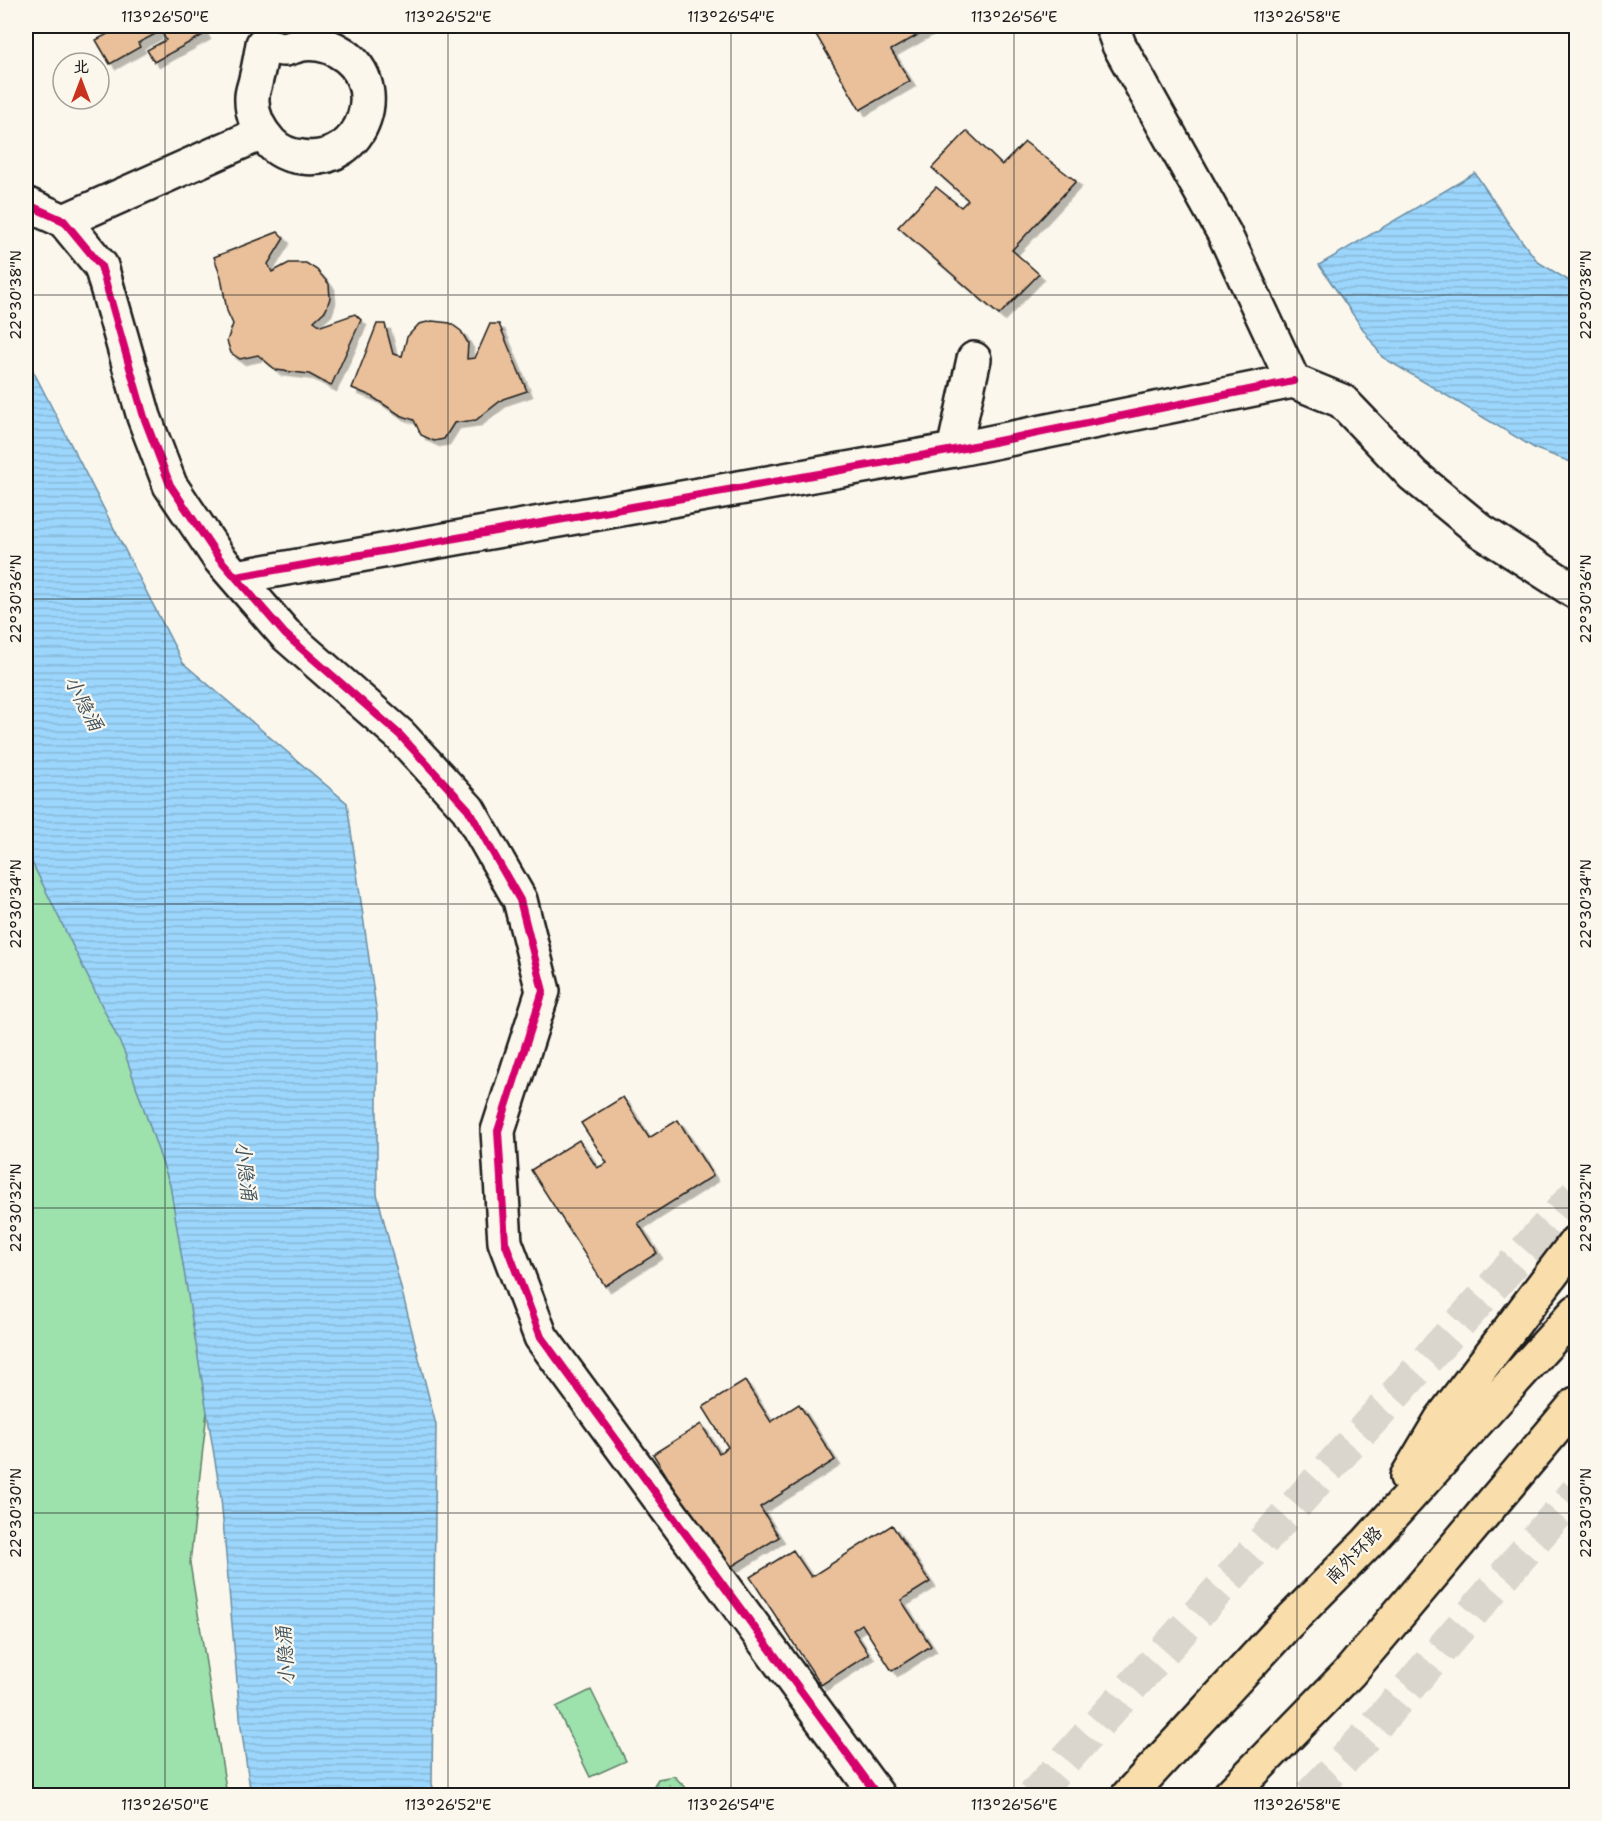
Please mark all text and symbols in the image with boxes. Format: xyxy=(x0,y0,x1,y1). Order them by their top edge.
text: 113°26'50"E xyxy=(121,7,209,27)
text: 113°26'52"E xyxy=(405,7,491,27)
text: 113°26'54"E xyxy=(687,7,775,27)
text: 113°26'56"E xyxy=(971,7,1057,27)
text: 113°26'58"E xyxy=(1253,7,1341,27)
north arrow xyxy=(51,51,111,111)
text: 北 xyxy=(73,56,89,77)
text: 22°30'38"N xyxy=(6,250,26,340)
text: 22°30'38"N xyxy=(1576,250,1596,340)
text: 22°30'36"N xyxy=(6,554,26,644)
text: 22°30'36"N xyxy=(1576,554,1596,644)
water label: 小隐涌 xyxy=(58,670,110,736)
text: 22°30'34"N xyxy=(6,859,26,949)
text: 22°30'34"N xyxy=(1576,859,1596,949)
water label: 小隐涌 xyxy=(229,1140,263,1203)
text: 22°30'32"N xyxy=(6,1163,26,1253)
text: 22°30'32"N xyxy=(1576,1163,1596,1253)
text: 22°30'30"N xyxy=(6,1468,26,1558)
text: 22°30'30"N xyxy=(1576,1468,1596,1558)
street label: 南外环路 xyxy=(1320,1521,1388,1589)
water label: 小隐涌 xyxy=(270,1624,300,1687)
text: 113°26'50"E xyxy=(121,1795,209,1815)
text: 113°26'52"E xyxy=(405,1795,491,1815)
text: 113°26'54"E xyxy=(687,1795,775,1815)
text: 113°26'56"E xyxy=(971,1795,1057,1815)
text: 113°26'58"E xyxy=(1253,1795,1341,1815)

